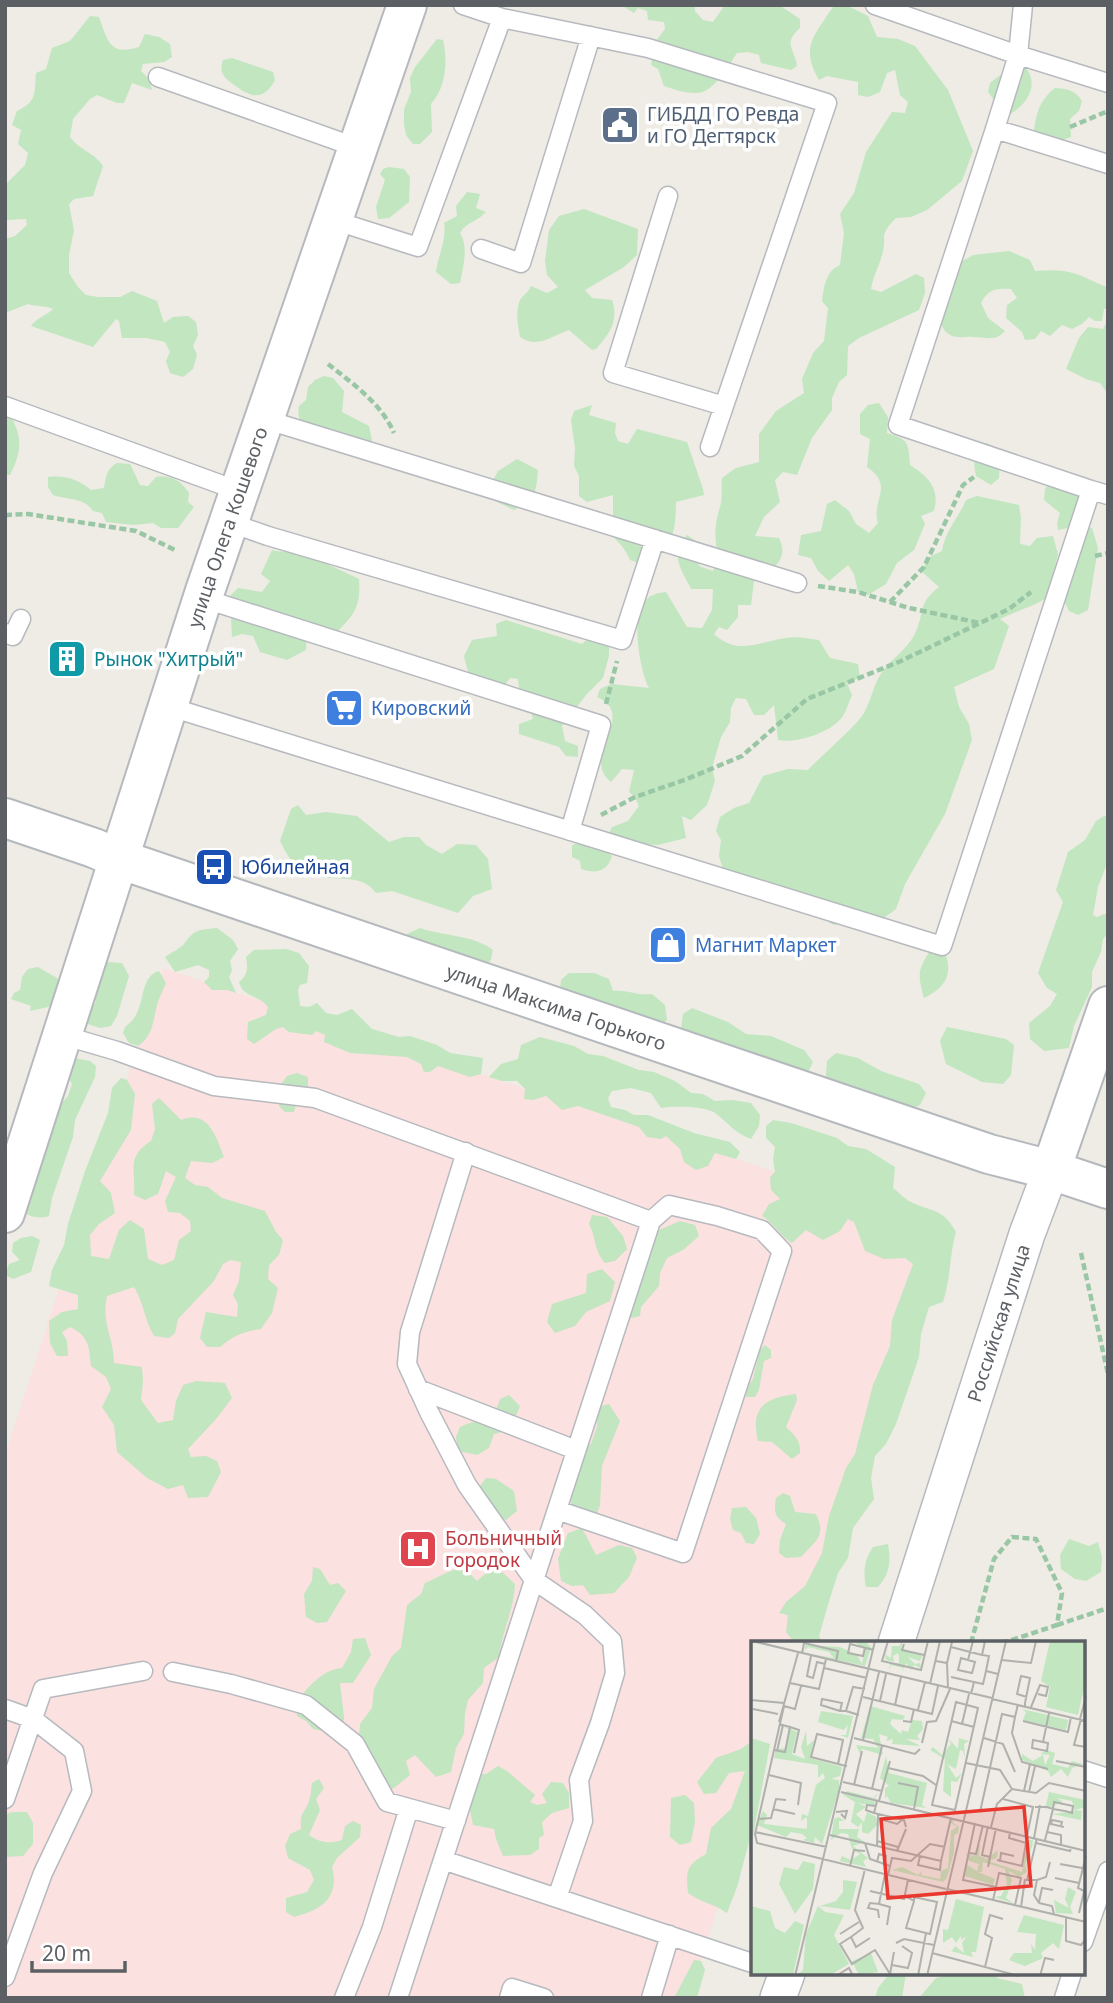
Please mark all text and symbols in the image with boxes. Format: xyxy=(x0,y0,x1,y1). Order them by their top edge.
place label: ГИБДД ГО Ревда и ГО Дегтярск xyxy=(647,101,799,149)
public building icon: ГИБДД ГО Ревда и ГО Дегтярск xyxy=(599,104,641,146)
street label: улица Олега Кошевого xyxy=(181,423,274,631)
building icon: Рынок "Хитрый" xyxy=(46,638,88,680)
place label: Рынок "Хитрый" xyxy=(94,646,243,672)
supermarket icon: Кировский xyxy=(323,687,365,729)
place label: Кировский xyxy=(371,695,471,721)
bus stop icon: Юбилейная xyxy=(193,846,235,888)
place label: Юбилейная xyxy=(241,854,350,880)
shop icon: Магнит Маркет xyxy=(647,924,689,966)
place label: Магнит Маркет xyxy=(695,932,837,958)
street label: улица Максима Горького xyxy=(443,958,670,1057)
street label: Российская улица xyxy=(961,1241,1036,1405)
place label: Больничный городок xyxy=(445,1525,562,1573)
hospital icon: Больничный городок xyxy=(397,1528,439,1570)
inset map xyxy=(751,1641,1085,1975)
scale bar xyxy=(32,1930,124,1974)
text: 20 m xyxy=(42,1939,91,1967)

